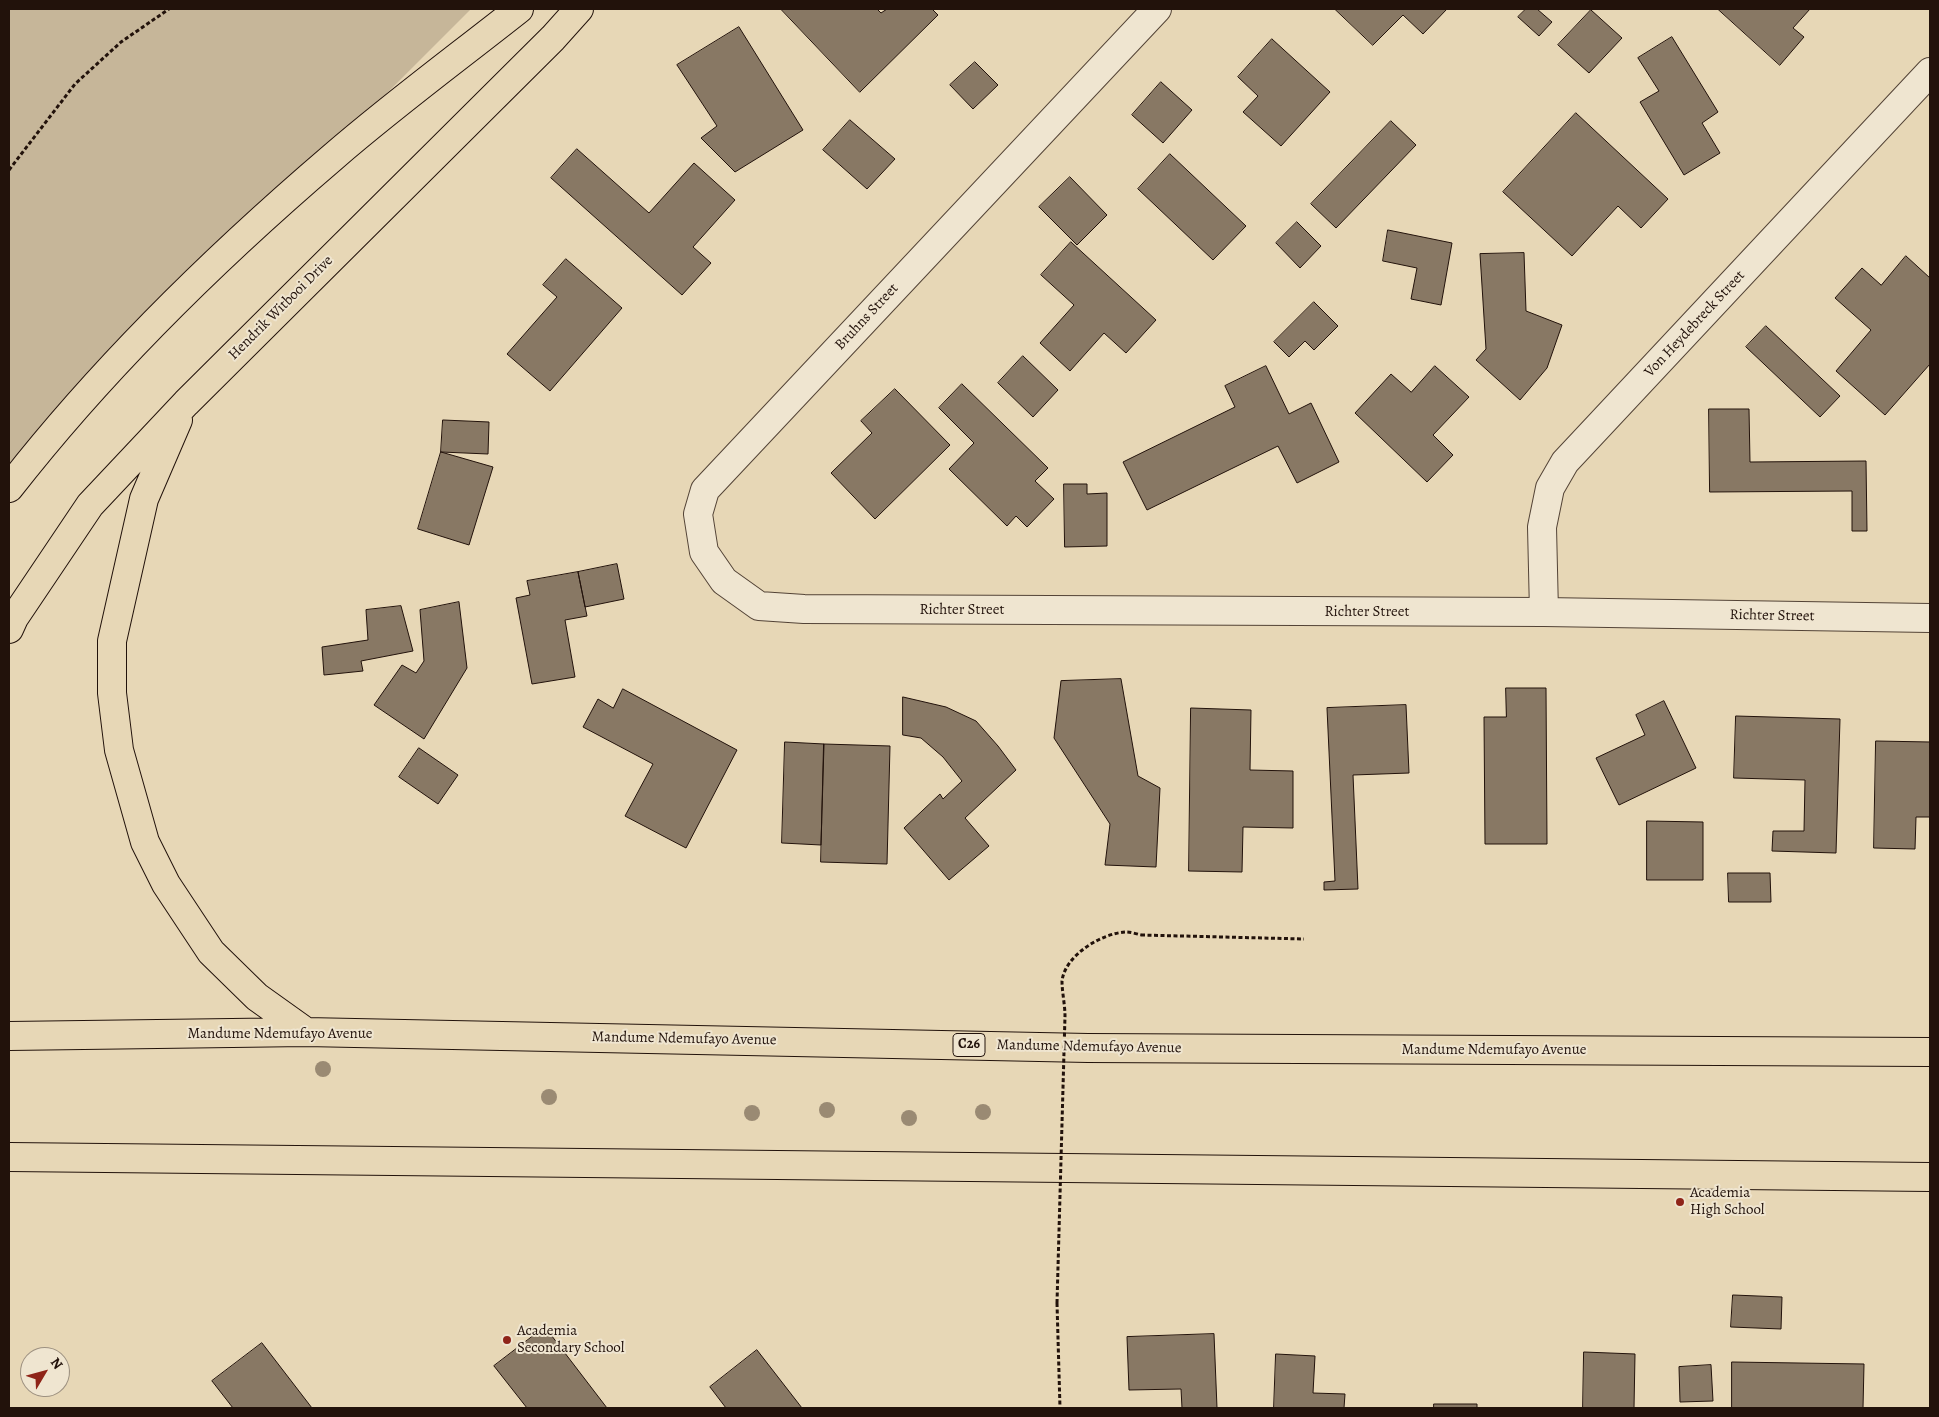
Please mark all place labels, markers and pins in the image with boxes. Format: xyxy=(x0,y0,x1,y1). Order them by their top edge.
place label: Academia High School xyxy=(1690,1184,1765,1219)
marker: Academia High School xyxy=(1674,1196,1686,1208)
place label: Academia Secondary School xyxy=(517,1322,624,1357)
marker: Academia Secondary School xyxy=(501,1334,513,1346)

